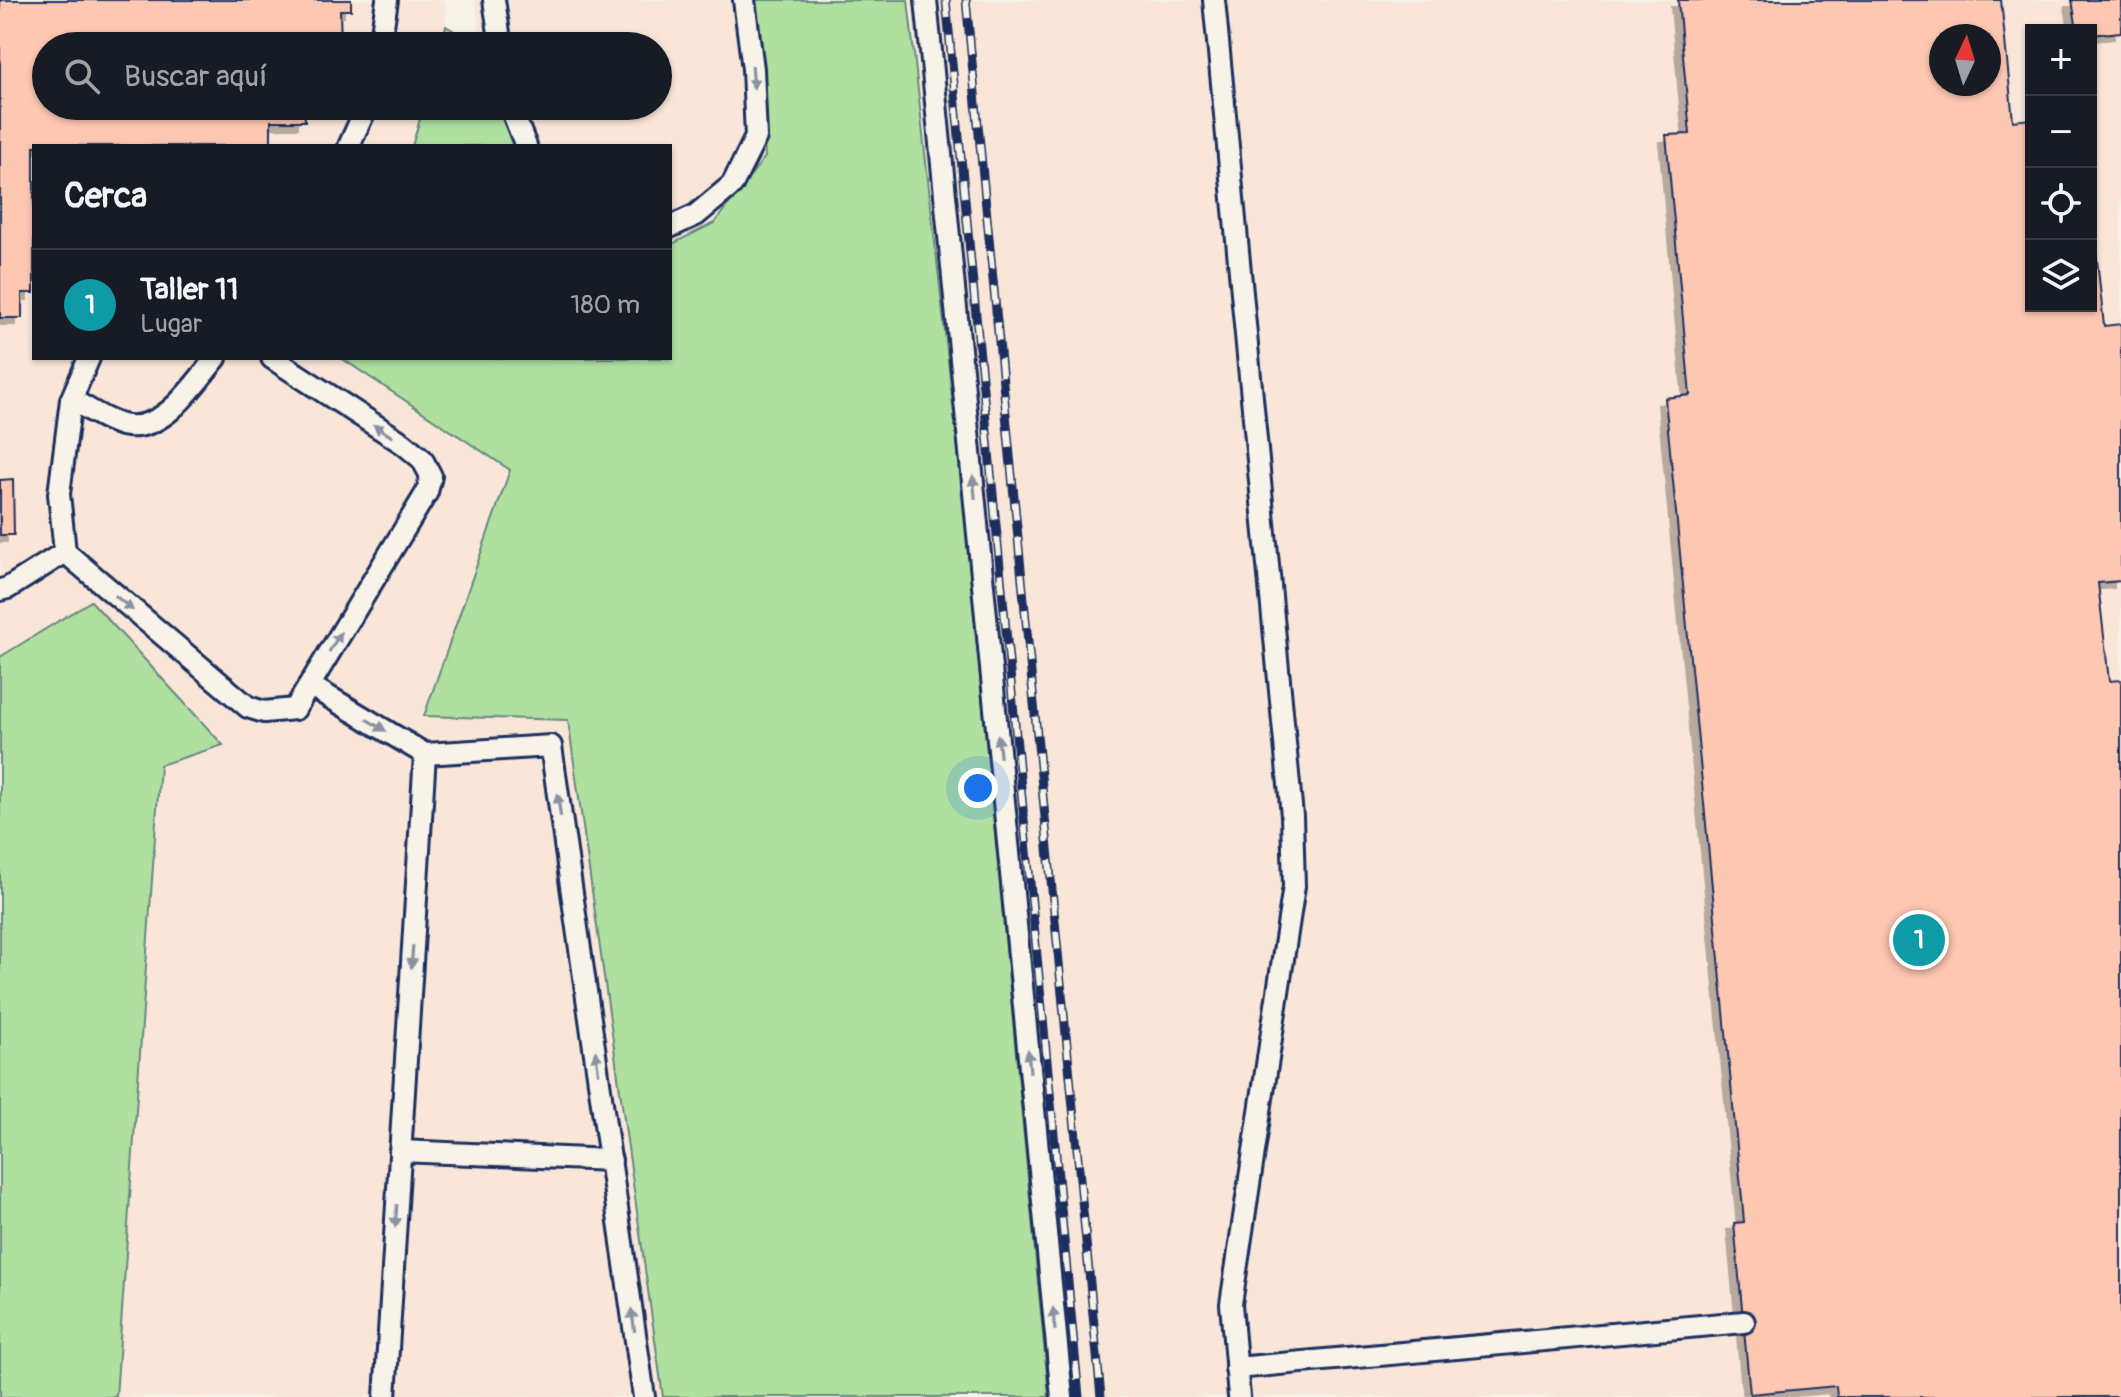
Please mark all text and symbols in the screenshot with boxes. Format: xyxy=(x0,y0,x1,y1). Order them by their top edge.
north arrow xyxy=(1929,24,2001,96)
map controls xyxy=(2025,24,2097,312)
button: + xyxy=(2025,24,2097,96)
search box xyxy=(32,32,672,120)
icon: search xyxy=(60,54,104,98)
text: Buscar aquí xyxy=(124,58,267,95)
one-way arrow xyxy=(747,65,760,90)
button: − xyxy=(2025,96,2097,168)
button: locate xyxy=(2025,168,2097,240)
text: Cerca xyxy=(64,175,147,218)
button: layers xyxy=(2025,240,2097,312)
text: Taller 11 xyxy=(140,271,239,308)
text: 1 xyxy=(85,289,95,321)
text: 180 m xyxy=(570,289,640,321)
text: Lugar xyxy=(140,308,202,340)
one-way arrow xyxy=(372,424,394,438)
one-way arrow xyxy=(967,474,980,499)
one-way arrow xyxy=(115,593,134,611)
one-way arrow xyxy=(328,631,342,653)
one-way arrow xyxy=(365,718,387,732)
one-way arrow xyxy=(993,733,1006,758)
your location xyxy=(958,768,998,808)
one-way arrow xyxy=(552,792,565,817)
pin: 1 xyxy=(1893,910,1945,970)
one-way arrow xyxy=(406,945,419,970)
one-way arrow xyxy=(1022,1048,1035,1073)
one-way arrow xyxy=(590,1049,603,1074)
one-way arrow xyxy=(389,1204,402,1229)
one-way arrow xyxy=(1047,1306,1060,1331)
one-way arrow xyxy=(626,1307,639,1332)

